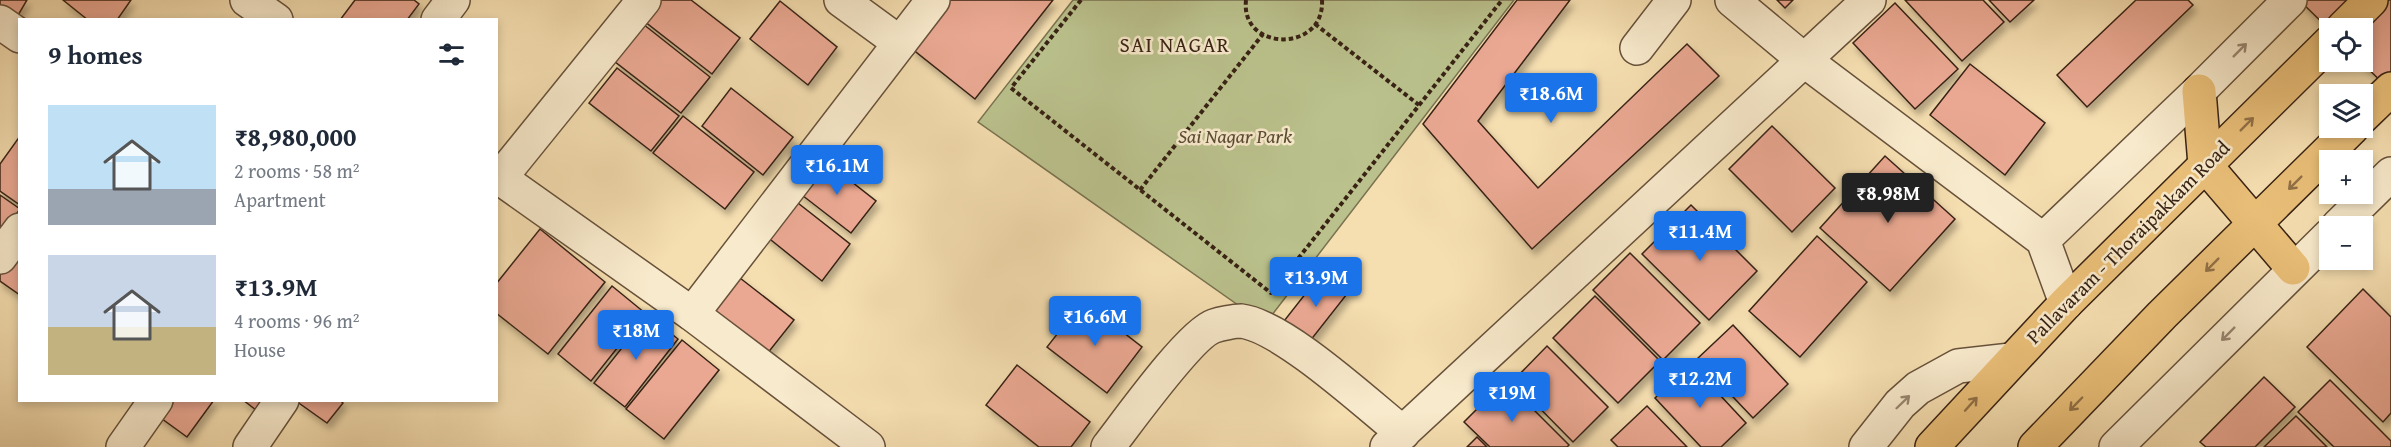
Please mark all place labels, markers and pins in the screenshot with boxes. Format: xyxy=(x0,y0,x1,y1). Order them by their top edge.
pin: ₹18.6M xyxy=(1502,73,1600,124)
pin: ₹16.1M xyxy=(788,145,886,196)
pin: ₹8.98M xyxy=(1839,173,1937,224)
pin: ₹11.4M xyxy=(1651,211,1749,262)
pin: ₹13.9M xyxy=(1267,257,1365,308)
pin: ₹16.6M xyxy=(1046,296,1144,347)
pin: ₹18M xyxy=(600,310,672,361)
pin: ₹12.2M xyxy=(1651,358,1749,409)
pin: ₹19M xyxy=(1476,372,1548,423)

